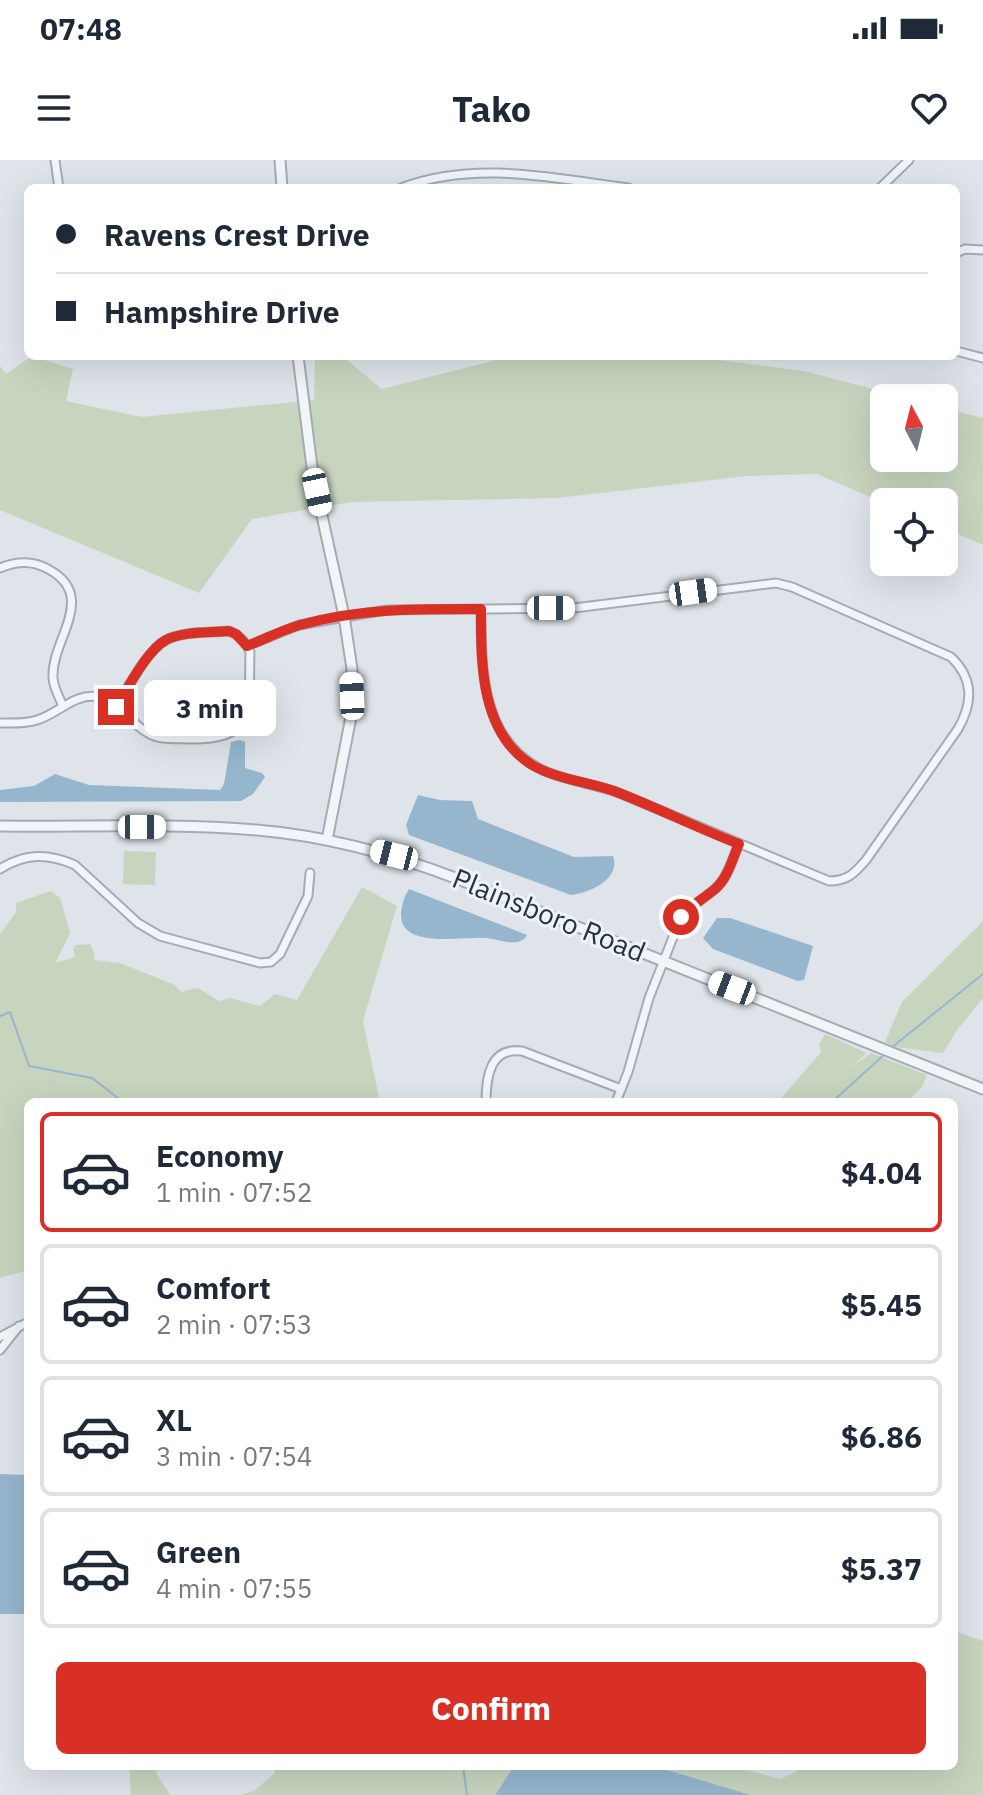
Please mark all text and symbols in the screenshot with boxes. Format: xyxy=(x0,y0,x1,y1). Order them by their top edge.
text: 07:48 xyxy=(40,9,122,48)
text: Tako xyxy=(452,85,531,132)
icon: menu xyxy=(32,86,76,130)
icon: heart xyxy=(907,86,951,130)
text: Ravens Crest Drive xyxy=(104,215,370,254)
text: Hampshire Drive xyxy=(104,292,340,331)
north arrow xyxy=(870,384,958,472)
map controls xyxy=(870,384,958,576)
car xyxy=(300,466,334,518)
button: locate xyxy=(870,488,958,576)
car xyxy=(668,577,718,607)
car xyxy=(527,596,575,620)
car xyxy=(339,672,365,720)
callout: 3 min xyxy=(144,679,276,735)
route end xyxy=(98,689,134,725)
text: 3 min xyxy=(176,691,244,725)
car xyxy=(118,815,166,839)
car xyxy=(368,838,420,872)
street label: Plainsboro Road xyxy=(447,859,651,970)
route start xyxy=(663,899,699,935)
car xyxy=(705,968,759,1008)
icon: car xyxy=(60,1136,132,1208)
text: Economy xyxy=(156,1136,284,1175)
text: $4.04 xyxy=(841,1153,922,1192)
text: 1 min · 07:52 xyxy=(156,1175,312,1209)
icon: car xyxy=(60,1268,132,1340)
text: Comfort xyxy=(156,1268,271,1307)
text: $5.45 xyxy=(841,1285,922,1324)
text: 2 min · 07:53 xyxy=(156,1307,312,1341)
icon: car xyxy=(60,1400,132,1472)
text: XL xyxy=(156,1400,192,1439)
text: $6.86 xyxy=(841,1417,922,1456)
text: 3 min · 07:54 xyxy=(156,1439,312,1473)
icon: car xyxy=(60,1532,132,1604)
text: Green xyxy=(156,1532,241,1571)
text: $5.37 xyxy=(841,1549,922,1588)
text: 4 min · 07:55 xyxy=(156,1571,312,1605)
button: Confirm xyxy=(56,1662,926,1754)

